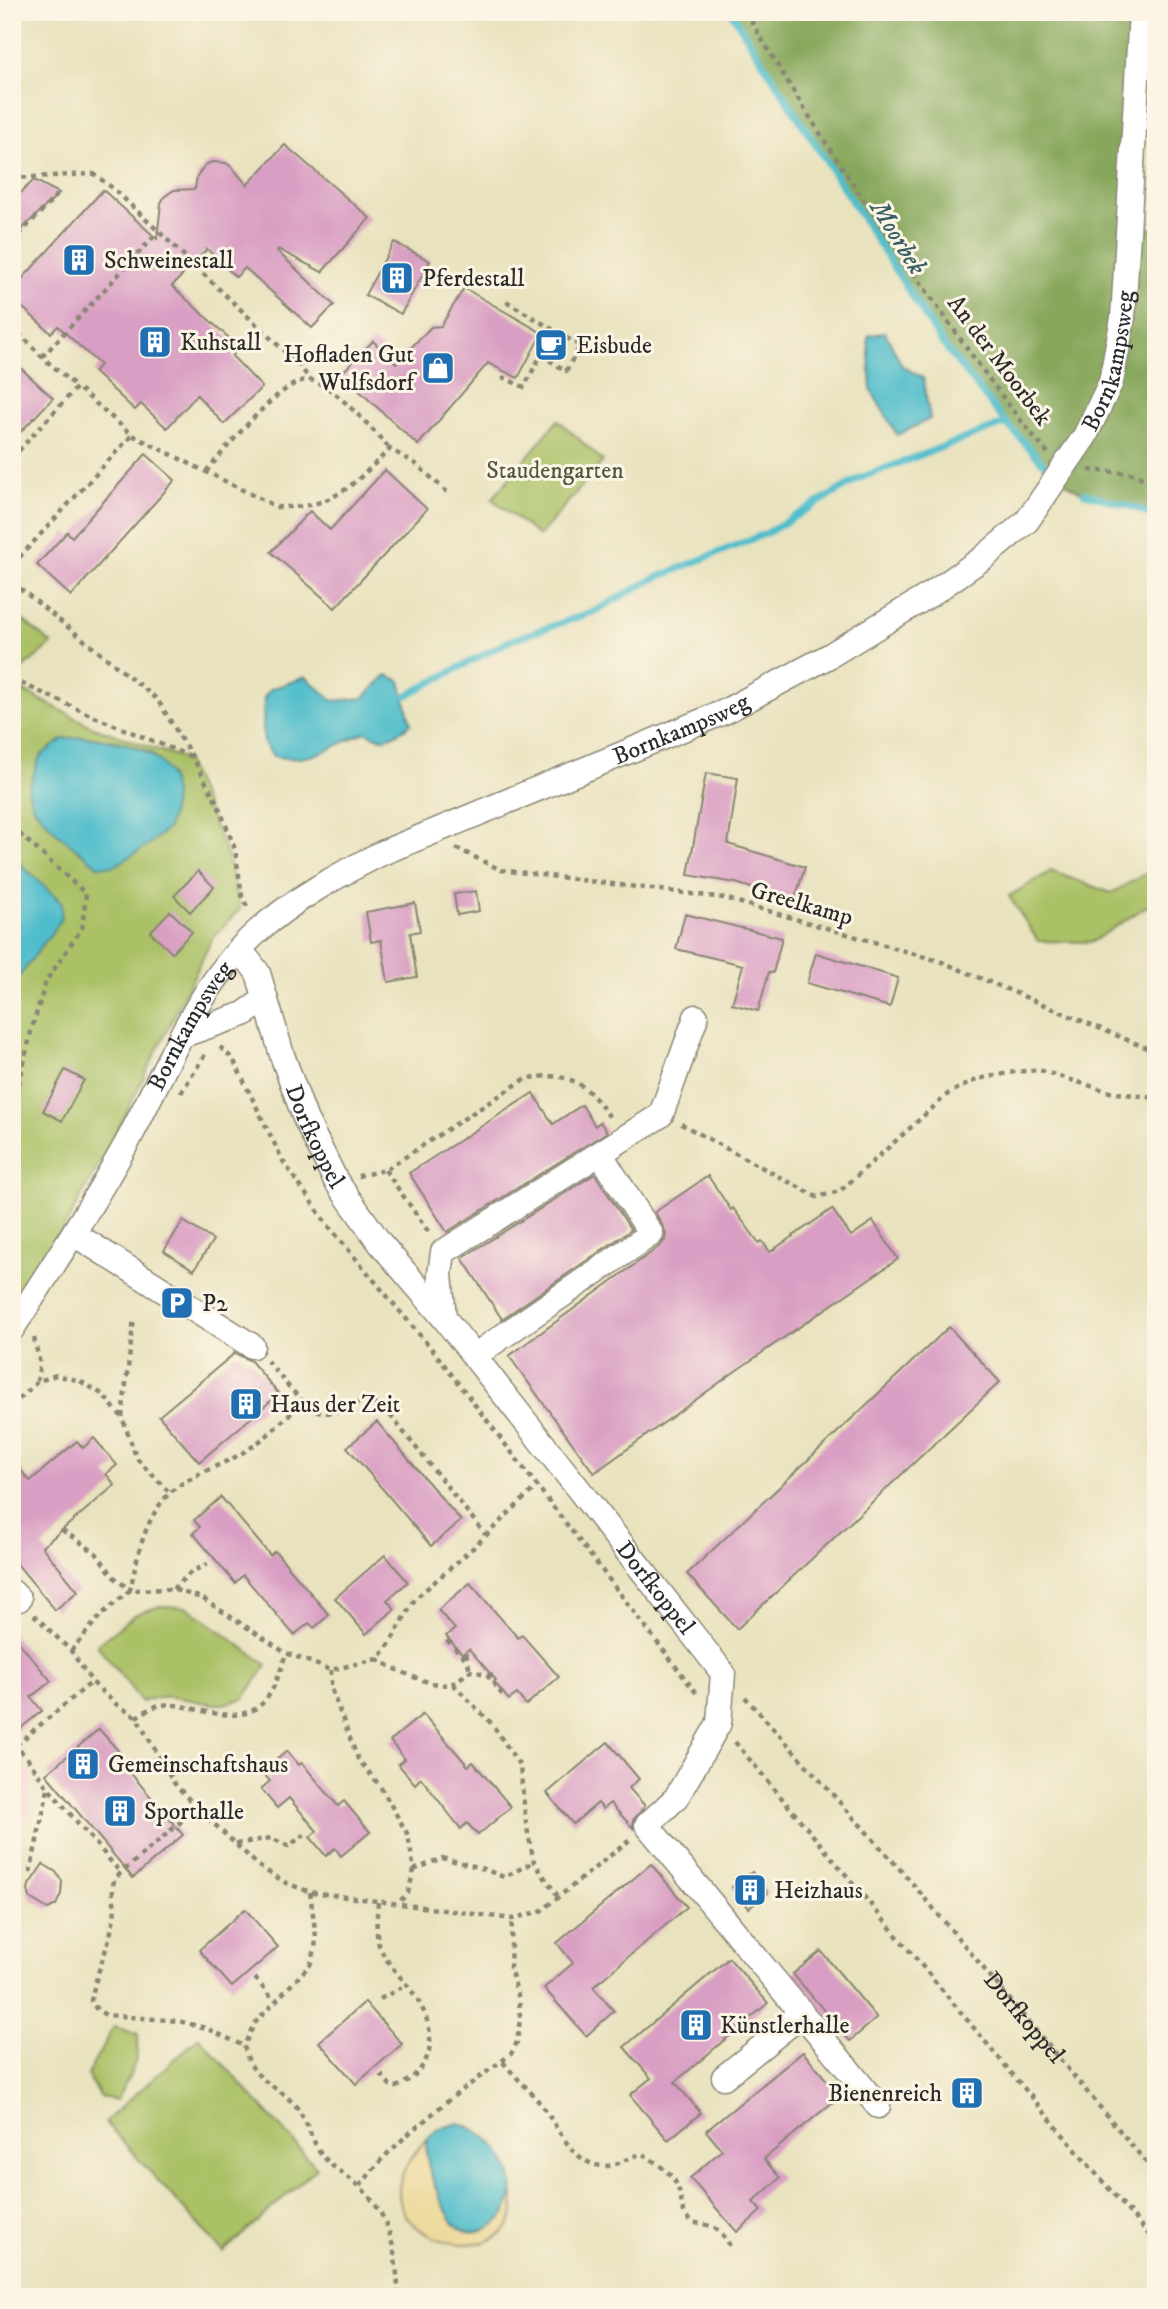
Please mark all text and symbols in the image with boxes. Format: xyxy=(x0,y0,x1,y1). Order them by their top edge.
water label: Moorbek xyxy=(861,193,933,281)
building icon: Schweinestall xyxy=(60,241,98,279)
place label: Schweinestall xyxy=(104,246,234,276)
building icon: Pferdestall xyxy=(378,259,416,297)
place label: Pferdestall xyxy=(422,264,525,294)
street label: An der Moorbek xyxy=(940,289,1058,432)
street label: Bornkampsweg xyxy=(1075,289,1141,437)
building icon: Kuhstall xyxy=(136,323,174,361)
cafe icon: Eisbude xyxy=(532,326,570,364)
place label: Kuhstall xyxy=(180,328,262,358)
place label: Eisbude xyxy=(576,331,652,361)
place label: Hofladen Gut Wulfsdorf xyxy=(283,340,417,398)
shop icon: Hofladen Gut Wulfsdorf xyxy=(419,349,457,387)
park label: Staudengarten xyxy=(486,456,624,486)
street label: Bornkampsweg xyxy=(609,687,755,772)
street label: Greelkamp xyxy=(747,875,856,933)
street label: Bornkampsweg xyxy=(142,955,240,1096)
street label: Dorfkoppel xyxy=(278,1080,351,1195)
parking icon: P2 xyxy=(158,1284,196,1322)
place label: P2 xyxy=(202,1289,228,1319)
building icon: Haus der Zeit xyxy=(227,1385,265,1423)
place label: Haus der Zeit xyxy=(270,1390,401,1420)
street label: Dorfkoppel xyxy=(609,1535,701,1641)
building icon: Gemeinschaftshaus xyxy=(64,1745,102,1783)
place label: Gemeinschaftshaus xyxy=(108,1750,288,1780)
building icon: Sporthalle xyxy=(101,1792,139,1830)
place label: Sporthalle xyxy=(144,1797,244,1827)
building icon: Heizhaus xyxy=(731,1871,769,1909)
place label: Heizhaus xyxy=(774,1876,863,1906)
street label: Dorfkoppel xyxy=(977,1966,1071,2070)
building icon: Künstlerhalle xyxy=(677,2006,715,2044)
place label: Künstlerhalle xyxy=(720,2011,849,2041)
building icon: Bienenreich xyxy=(948,2074,986,2112)
place label: Bienenreich xyxy=(828,2079,942,2109)

